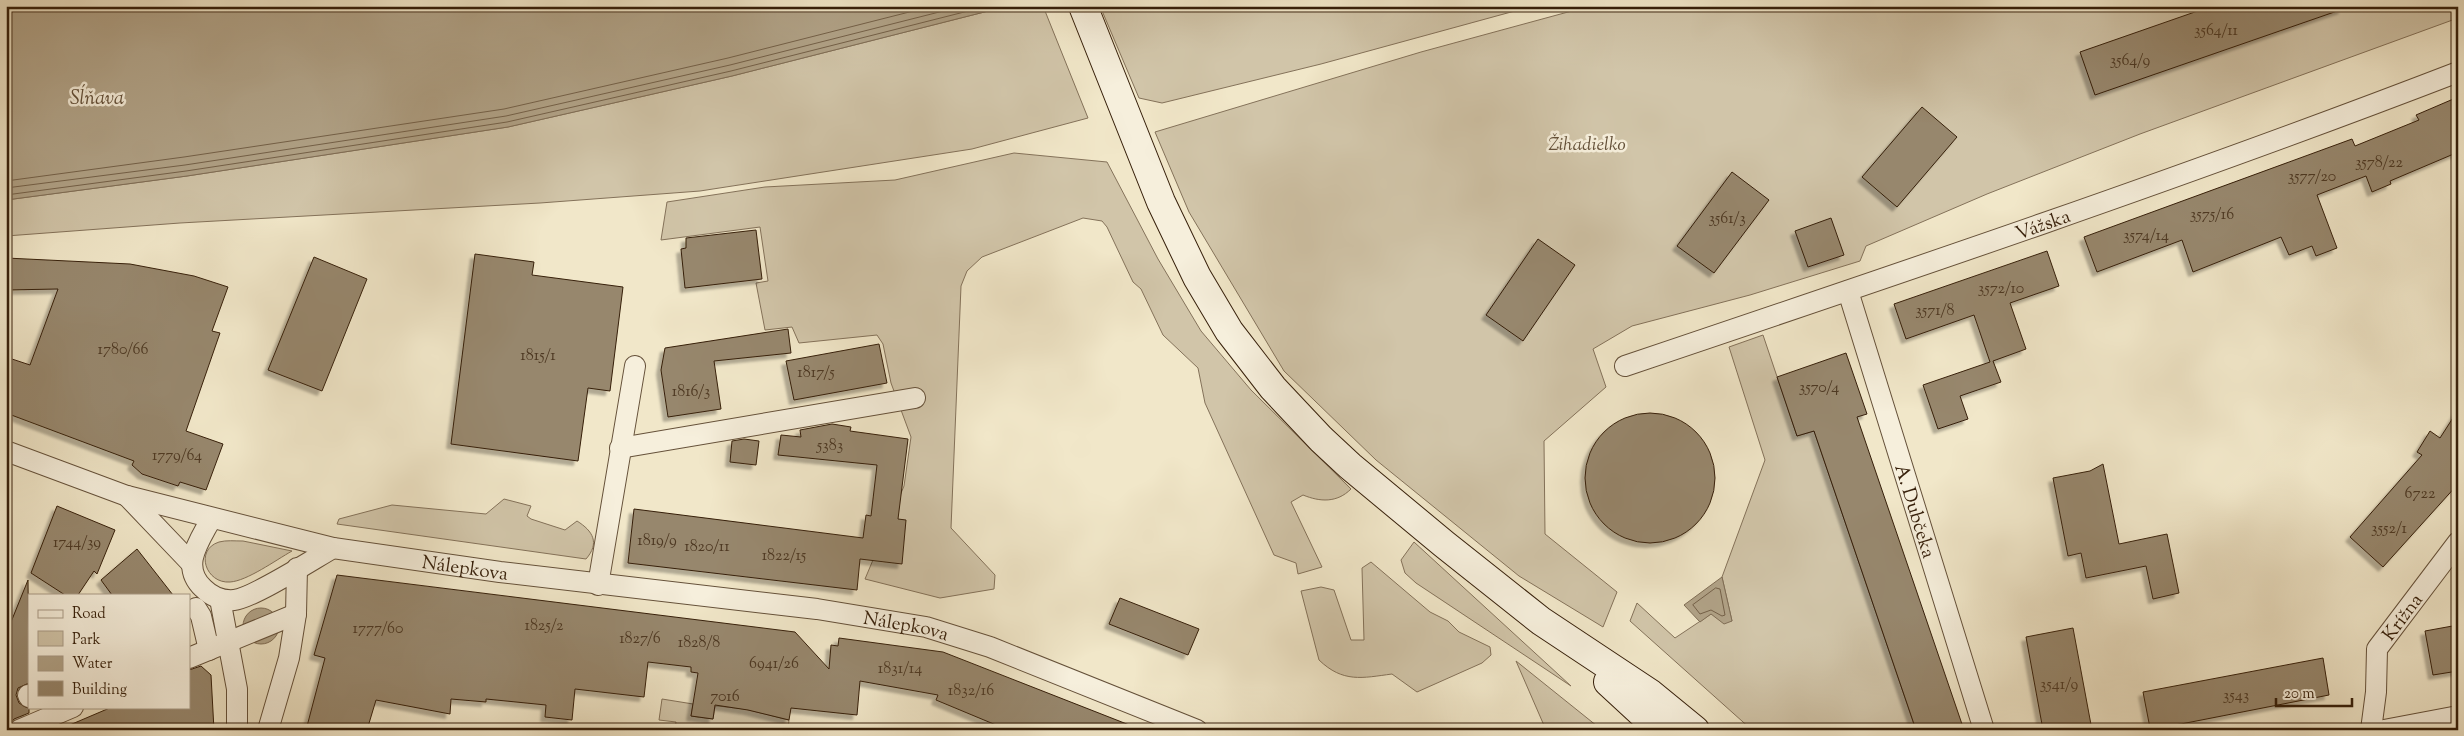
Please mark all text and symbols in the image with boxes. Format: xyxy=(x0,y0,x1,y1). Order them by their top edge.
house number: 3564/11 xyxy=(2194,20,2239,43)
house number: 3564/9 xyxy=(2110,50,2151,73)
water label: Sĺňava xyxy=(70,84,124,114)
park label: Žihadielko xyxy=(1548,132,1626,159)
house number: 3578/22 xyxy=(2355,152,2404,175)
house number: 3577/20 xyxy=(2288,166,2336,189)
street label: Vážska xyxy=(2012,204,2075,248)
house number: 3575/16 xyxy=(2190,204,2234,227)
house number: 3561/3 xyxy=(1708,208,1746,231)
house number: 3574/14 xyxy=(2123,225,2169,248)
house number: 3572/10 xyxy=(1978,278,2024,301)
house number: 3571/8 xyxy=(1915,300,1955,323)
house number: 1780/66 xyxy=(97,339,149,362)
house number: 1815/1 xyxy=(520,345,556,368)
house number: 1817/5 xyxy=(797,362,835,385)
house number: 3570/4 xyxy=(1799,377,1839,400)
house number: 1816/3 xyxy=(672,381,710,404)
house number: 5383 xyxy=(816,435,843,458)
house number: 1779/64 xyxy=(152,445,202,468)
street label: A. Dubčeka xyxy=(1886,461,1941,562)
house number: 6722 xyxy=(2405,483,2436,506)
house number: 3552/1 xyxy=(2371,518,2408,541)
house number: 1819/9 xyxy=(637,530,677,553)
house number: 1744/39 xyxy=(53,532,101,555)
house number: 1820/11 xyxy=(684,536,730,559)
house number: 1822/15 xyxy=(762,545,807,568)
street label: Nálepkova xyxy=(420,550,509,589)
street label: Krížna xyxy=(2377,589,2430,647)
legend xyxy=(28,594,190,708)
text: Road xyxy=(72,604,106,625)
street label: Nálepkova xyxy=(861,606,952,649)
house number: 1825/2 xyxy=(524,615,564,638)
house number: 1777/60 xyxy=(353,618,403,641)
house number: 1827/6 xyxy=(619,628,661,651)
text: Park xyxy=(72,630,101,651)
house number: 1828/8 xyxy=(678,632,720,655)
house number: 6941/26 xyxy=(749,653,799,676)
text: Water xyxy=(72,654,113,675)
house number: 1831/14 xyxy=(878,658,922,681)
house number: 3541/9 xyxy=(2040,674,2078,697)
scale bar xyxy=(2276,676,2353,708)
text: Building xyxy=(72,680,127,701)
house number: 1832/16 xyxy=(948,680,994,703)
text: 20 m xyxy=(2284,684,2315,705)
house number: 3543 xyxy=(2223,685,2249,708)
house number: 7016 xyxy=(710,686,740,709)

